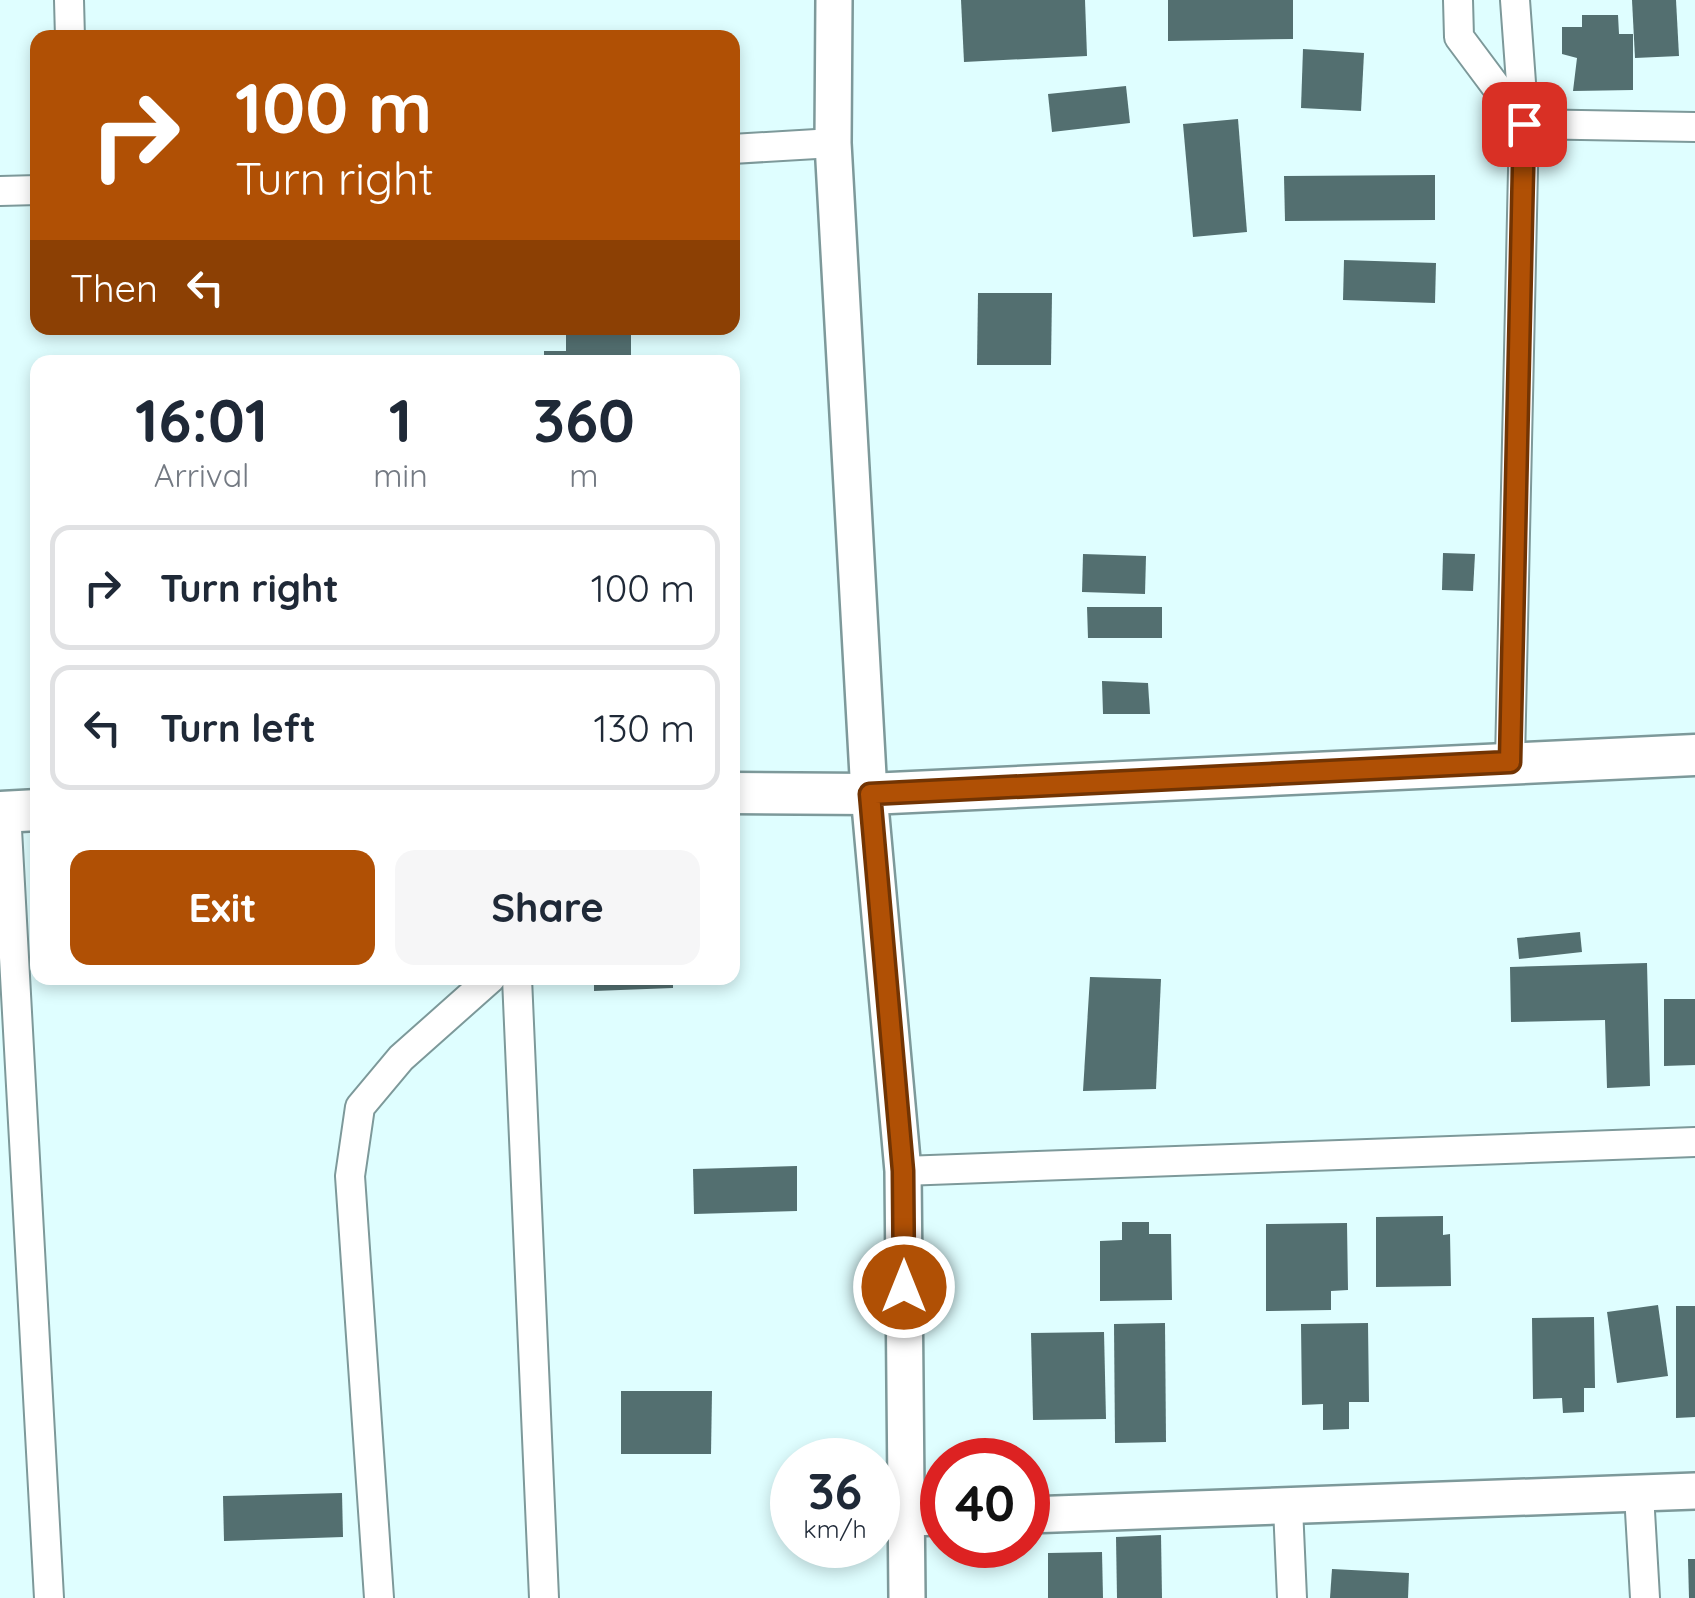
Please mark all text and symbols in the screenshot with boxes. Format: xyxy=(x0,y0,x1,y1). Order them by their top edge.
text: 100 m xyxy=(235,63,432,151)
icon: right xyxy=(70,70,200,200)
pin xyxy=(1482,82,1567,167)
icon: arrive xyxy=(1497,97,1552,152)
text: Turn right xyxy=(235,150,434,206)
icon: left xyxy=(178,260,233,315)
text: Then xyxy=(70,264,158,312)
text: 16:01 xyxy=(135,382,268,457)
text: 1 xyxy=(389,382,412,457)
text: 360 xyxy=(533,382,635,457)
text: Arrival xyxy=(154,455,249,495)
text: min xyxy=(373,455,428,495)
text: m xyxy=(569,455,598,495)
icon: right xyxy=(75,560,130,615)
text: Turn right xyxy=(160,564,339,612)
text: 100 m xyxy=(591,564,695,612)
icon: left xyxy=(75,700,130,755)
text: Turn left xyxy=(160,704,316,752)
text: 130 m xyxy=(593,704,695,752)
button: Exit xyxy=(70,850,375,965)
button: Share xyxy=(395,850,700,965)
position arrow xyxy=(852,1235,956,1339)
speed limit sign: 40 xyxy=(920,1438,1050,1568)
text: 36 xyxy=(808,1459,862,1522)
text: km/h xyxy=(803,1513,867,1544)

